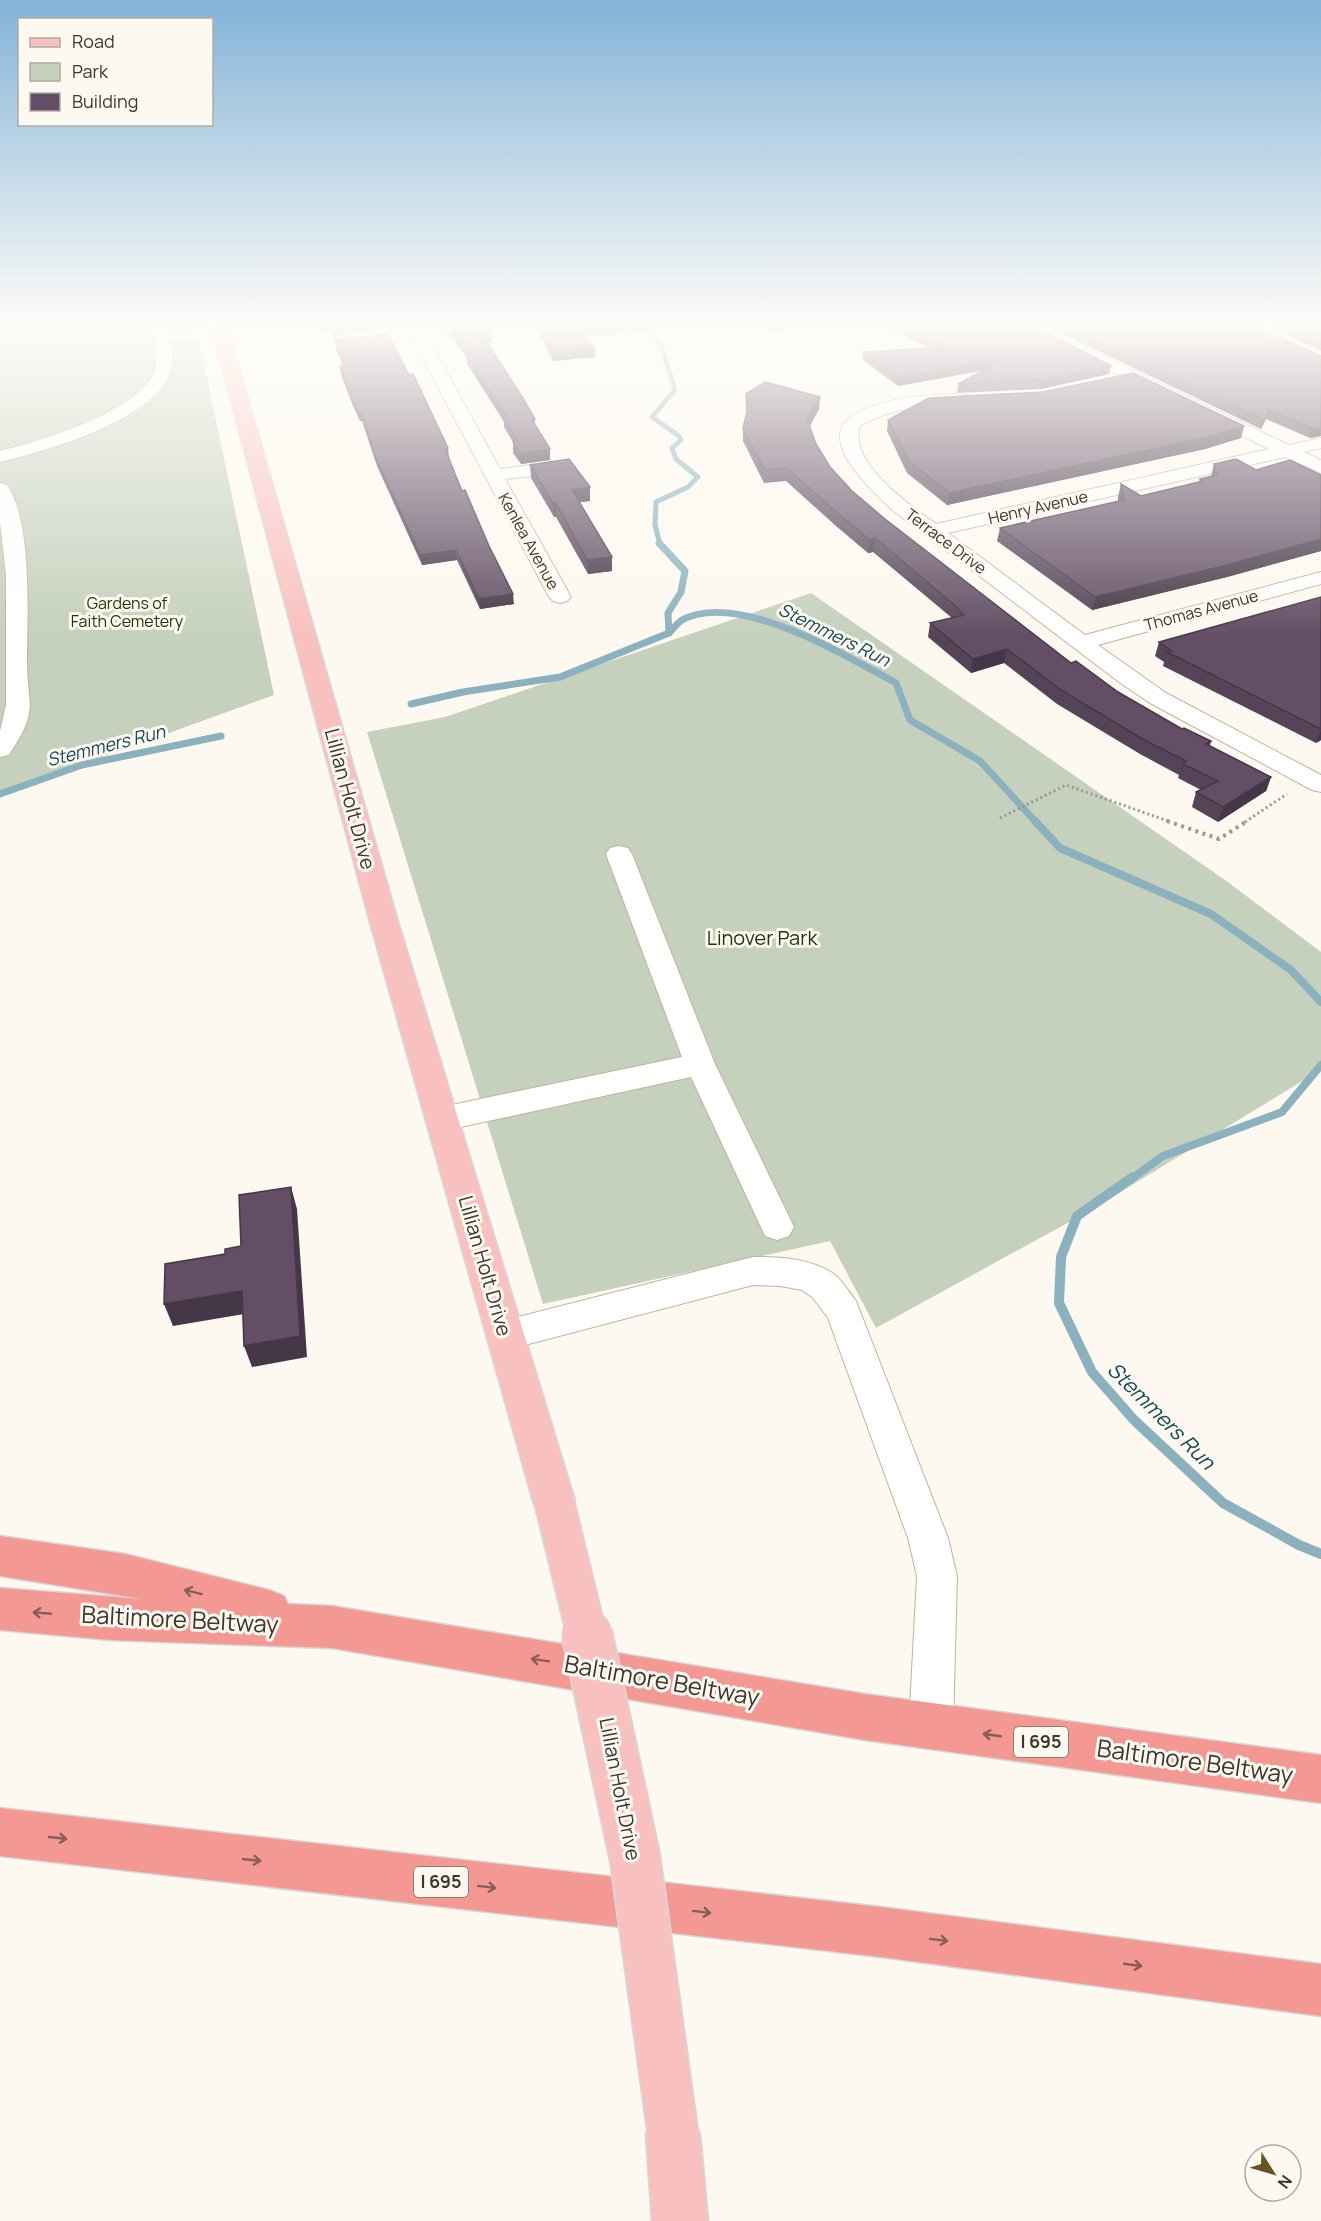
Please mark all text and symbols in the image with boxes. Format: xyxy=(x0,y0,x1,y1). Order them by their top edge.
legend xyxy=(18,18,213,126)
text: Road xyxy=(72,29,115,53)
text: Park xyxy=(72,59,109,83)
text: Building xyxy=(72,89,138,113)
street label: Henry Avenue xyxy=(986,485,1090,529)
street label: Kenlea Avenue xyxy=(493,489,565,593)
street label: Terrace Drive xyxy=(901,503,991,579)
street label: Thomas Avenue xyxy=(1141,584,1261,636)
park label: Gardens of Faith Cemetery xyxy=(71,592,184,632)
water label: Stemmers Run xyxy=(775,597,895,672)
water label: Stemmers Run xyxy=(44,718,169,771)
street label: Lillian Holt Drive xyxy=(319,725,382,872)
park label: Linover Park xyxy=(707,924,818,951)
street label: Lillian Holt Drive xyxy=(453,1193,518,1339)
water label: Stemmers Run xyxy=(1102,1355,1223,1476)
one-way arrow xyxy=(184,1585,203,1597)
street label: Baltimore Beltway xyxy=(81,1597,280,1640)
one-way arrow xyxy=(33,1607,53,1618)
street label: Baltimore Beltway xyxy=(562,1646,763,1713)
one-way arrow xyxy=(530,1655,550,1666)
street label: Lillian Holt Drive xyxy=(593,1715,648,1863)
road number: I 695 xyxy=(1014,1727,1068,1757)
one-way arrow xyxy=(983,1729,1003,1740)
street label: Baltimore Beltway xyxy=(1095,1730,1296,1791)
one-way arrow xyxy=(48,1833,68,1844)
one-way arrow xyxy=(241,1855,261,1866)
road number: I 695 xyxy=(414,1867,468,1897)
one-way arrow xyxy=(477,1882,497,1893)
one-way arrow xyxy=(692,1906,711,1917)
one-way arrow xyxy=(929,1934,949,1945)
one-way arrow xyxy=(1122,1959,1142,1970)
north arrow xyxy=(1243,2143,1303,2203)
text: N xyxy=(1273,2171,1297,2193)

